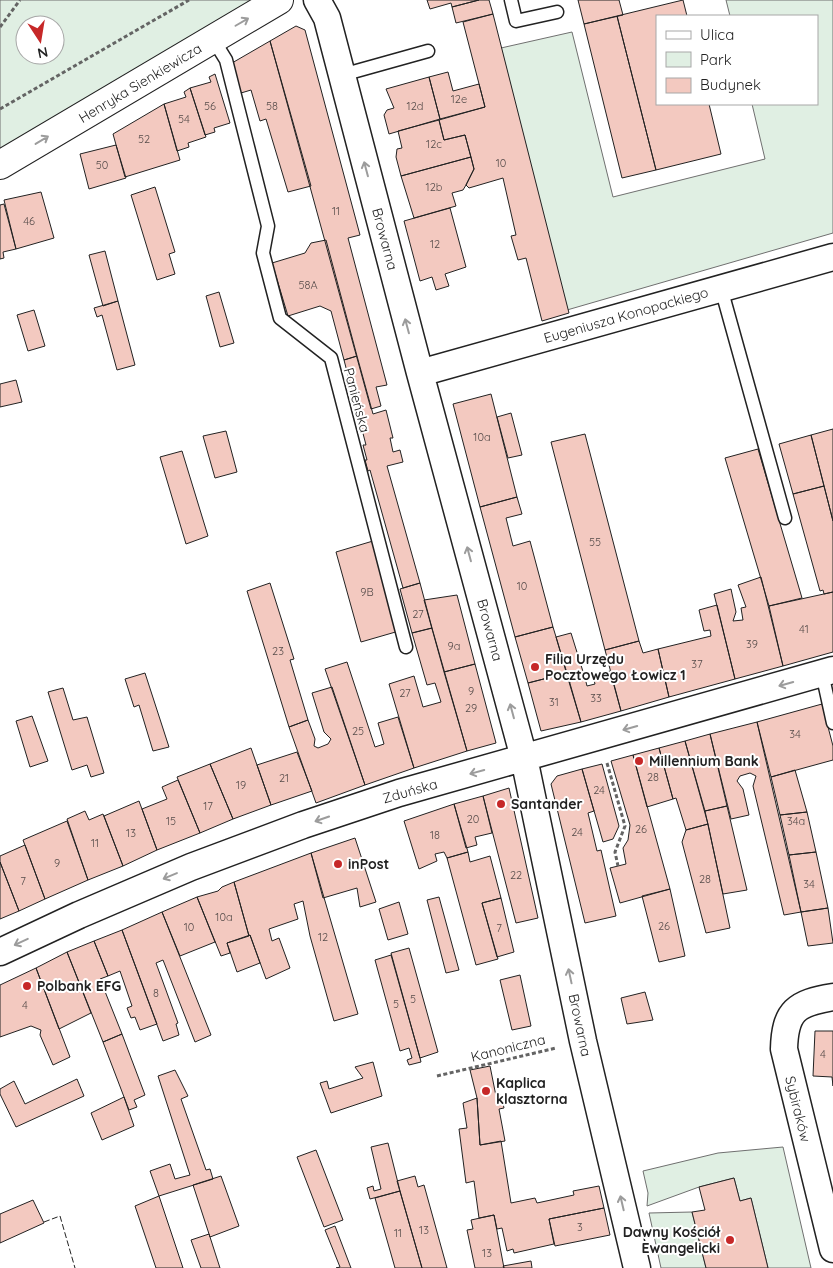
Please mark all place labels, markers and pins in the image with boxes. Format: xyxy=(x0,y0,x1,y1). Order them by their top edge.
place label: Filia Urzędu Pocztowego Łowicz 1 xyxy=(545,650,686,684)
marker: Filia Urzędu Pocztowego Łowicz 1 xyxy=(529,661,541,673)
place label: Millennium Bank xyxy=(649,752,759,770)
marker: Millennium Bank xyxy=(633,755,645,767)
place label: Santander xyxy=(511,795,582,813)
marker: Santander xyxy=(495,798,507,810)
place label: inPost xyxy=(348,855,389,873)
marker: inPost xyxy=(332,858,344,870)
place label: Polbank EFG xyxy=(37,977,121,995)
marker: Polbank EFG xyxy=(21,980,33,992)
place label: Kaplica klasztorna xyxy=(496,1074,568,1108)
marker: Kaplica klasztorna xyxy=(480,1085,492,1097)
place label: Dawny Kościół Ewangelicki xyxy=(623,1223,721,1257)
marker: Dawny Kościół Ewangelicki xyxy=(724,1234,736,1246)

